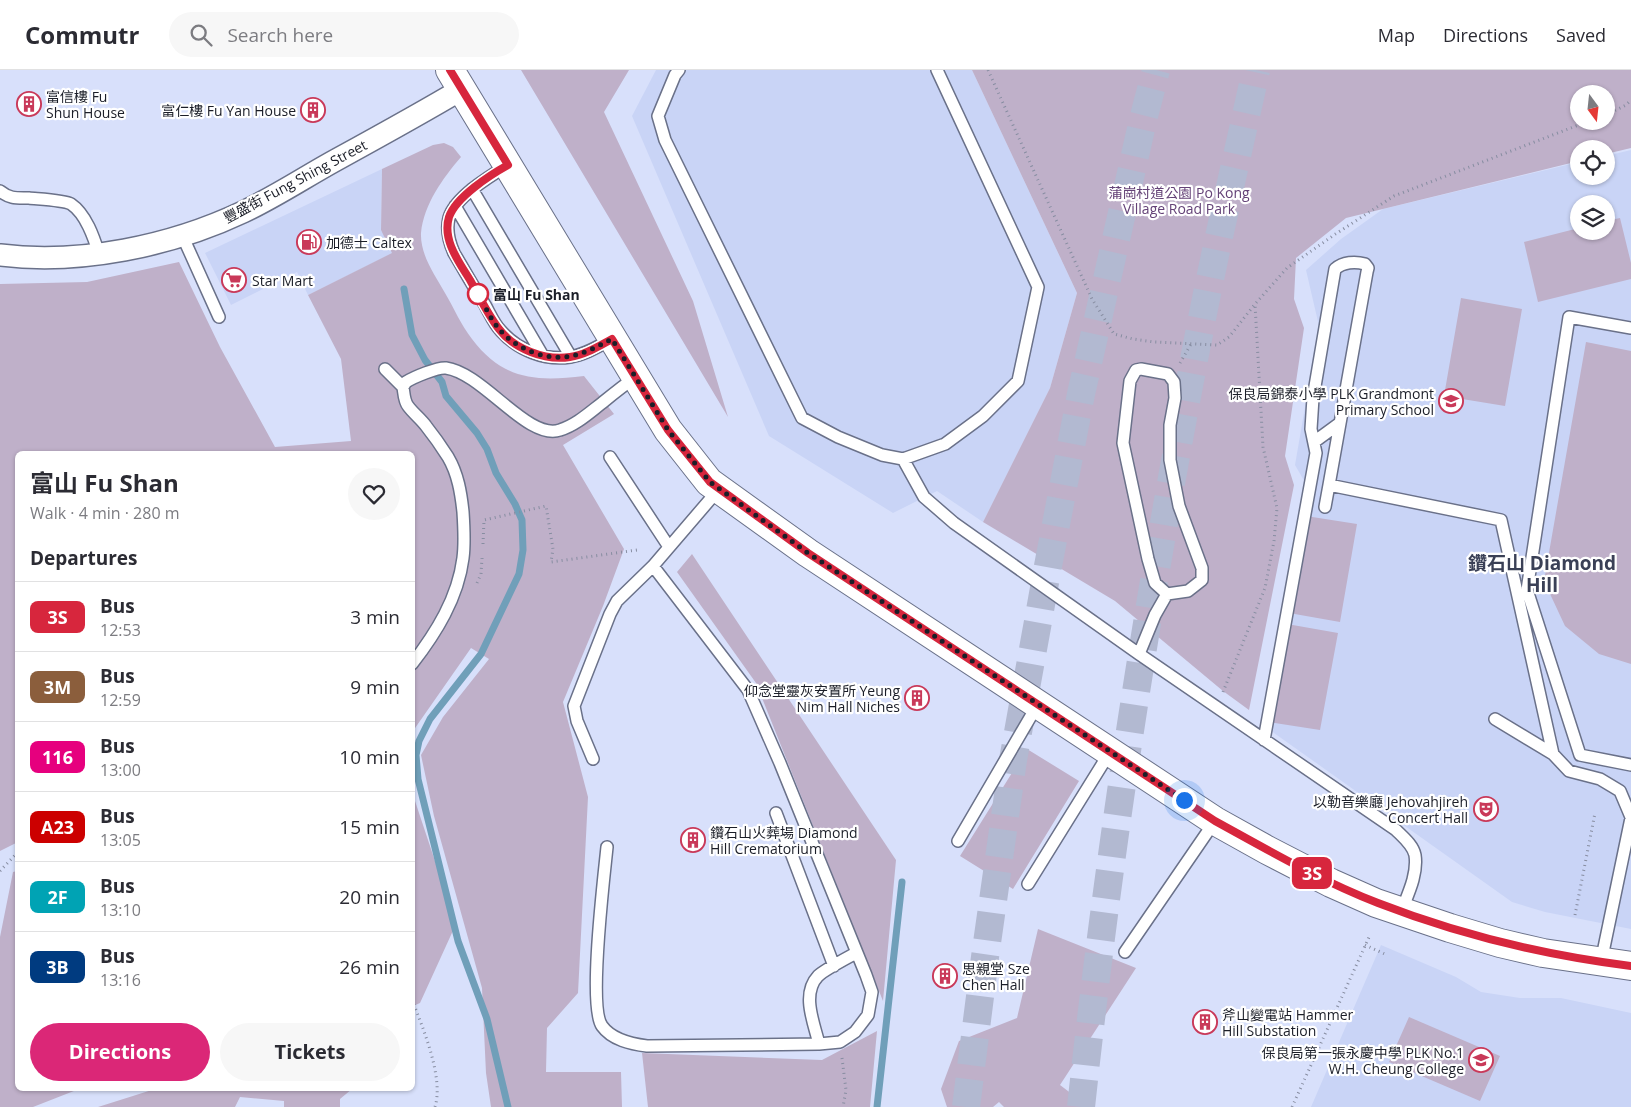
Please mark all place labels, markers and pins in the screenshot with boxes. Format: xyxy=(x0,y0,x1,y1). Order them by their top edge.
place label: 富信樓 Fu Shun House xyxy=(46,87,125,122)
building icon: 富信樓 Fu Shun House xyxy=(16,91,42,117)
building icon: 富仁樓 Fu Yan House xyxy=(300,97,326,123)
place label: 富仁樓 Fu Yan House xyxy=(161,101,296,120)
fuel station icon: 加德士 Caltex xyxy=(296,229,322,255)
place label: 加德士 Caltex xyxy=(326,233,413,252)
supermarket icon: Star Mart xyxy=(221,267,247,293)
place label: Star Mart xyxy=(252,271,313,290)
marker: 富山 Fu Shan xyxy=(467,283,489,305)
place label: 富山 Fu Shan xyxy=(493,285,580,304)
place label: 保良局錦泰小學 PLK Grandmont Primary School xyxy=(1229,384,1434,419)
school or university icon: 保良局錦泰小學 PLK Grandmont Primary School xyxy=(1438,388,1464,414)
place label: 仰念堂靈灰安置所 Yeung Nim Hall Niches xyxy=(744,681,900,716)
building icon: 仰念堂靈灰安置所 Yeung Nim Hall Niches xyxy=(904,685,930,711)
place label: 以勒音樂廳 Jehovahjireh Concert Hall xyxy=(1313,792,1468,827)
theatre icon: 以勒音樂廳 Jehovahjireh Concert Hall xyxy=(1473,796,1499,822)
place label: 鑽石山火葬場 Diamond Hill Crematorium xyxy=(710,823,858,858)
building icon: 鑽石山火葬場 Diamond Hill Crematorium xyxy=(680,827,706,853)
place label: 思親堂 Sze Chen Hall xyxy=(962,959,1030,994)
building icon: 思親堂 Sze Chen Hall xyxy=(932,963,958,989)
place label: 斧山變電站 Hammer Hill Substation xyxy=(1222,1005,1354,1040)
building icon: 斧山變電站 Hammer Hill Substation xyxy=(1192,1009,1218,1035)
place label: 保良局第一張永慶中學 PLK No.1 W.H. Cheung College xyxy=(1262,1043,1464,1078)
school or university icon: 保良局第一張永慶中學 PLK No.1 W.H. Cheung College xyxy=(1468,1047,1494,1073)

